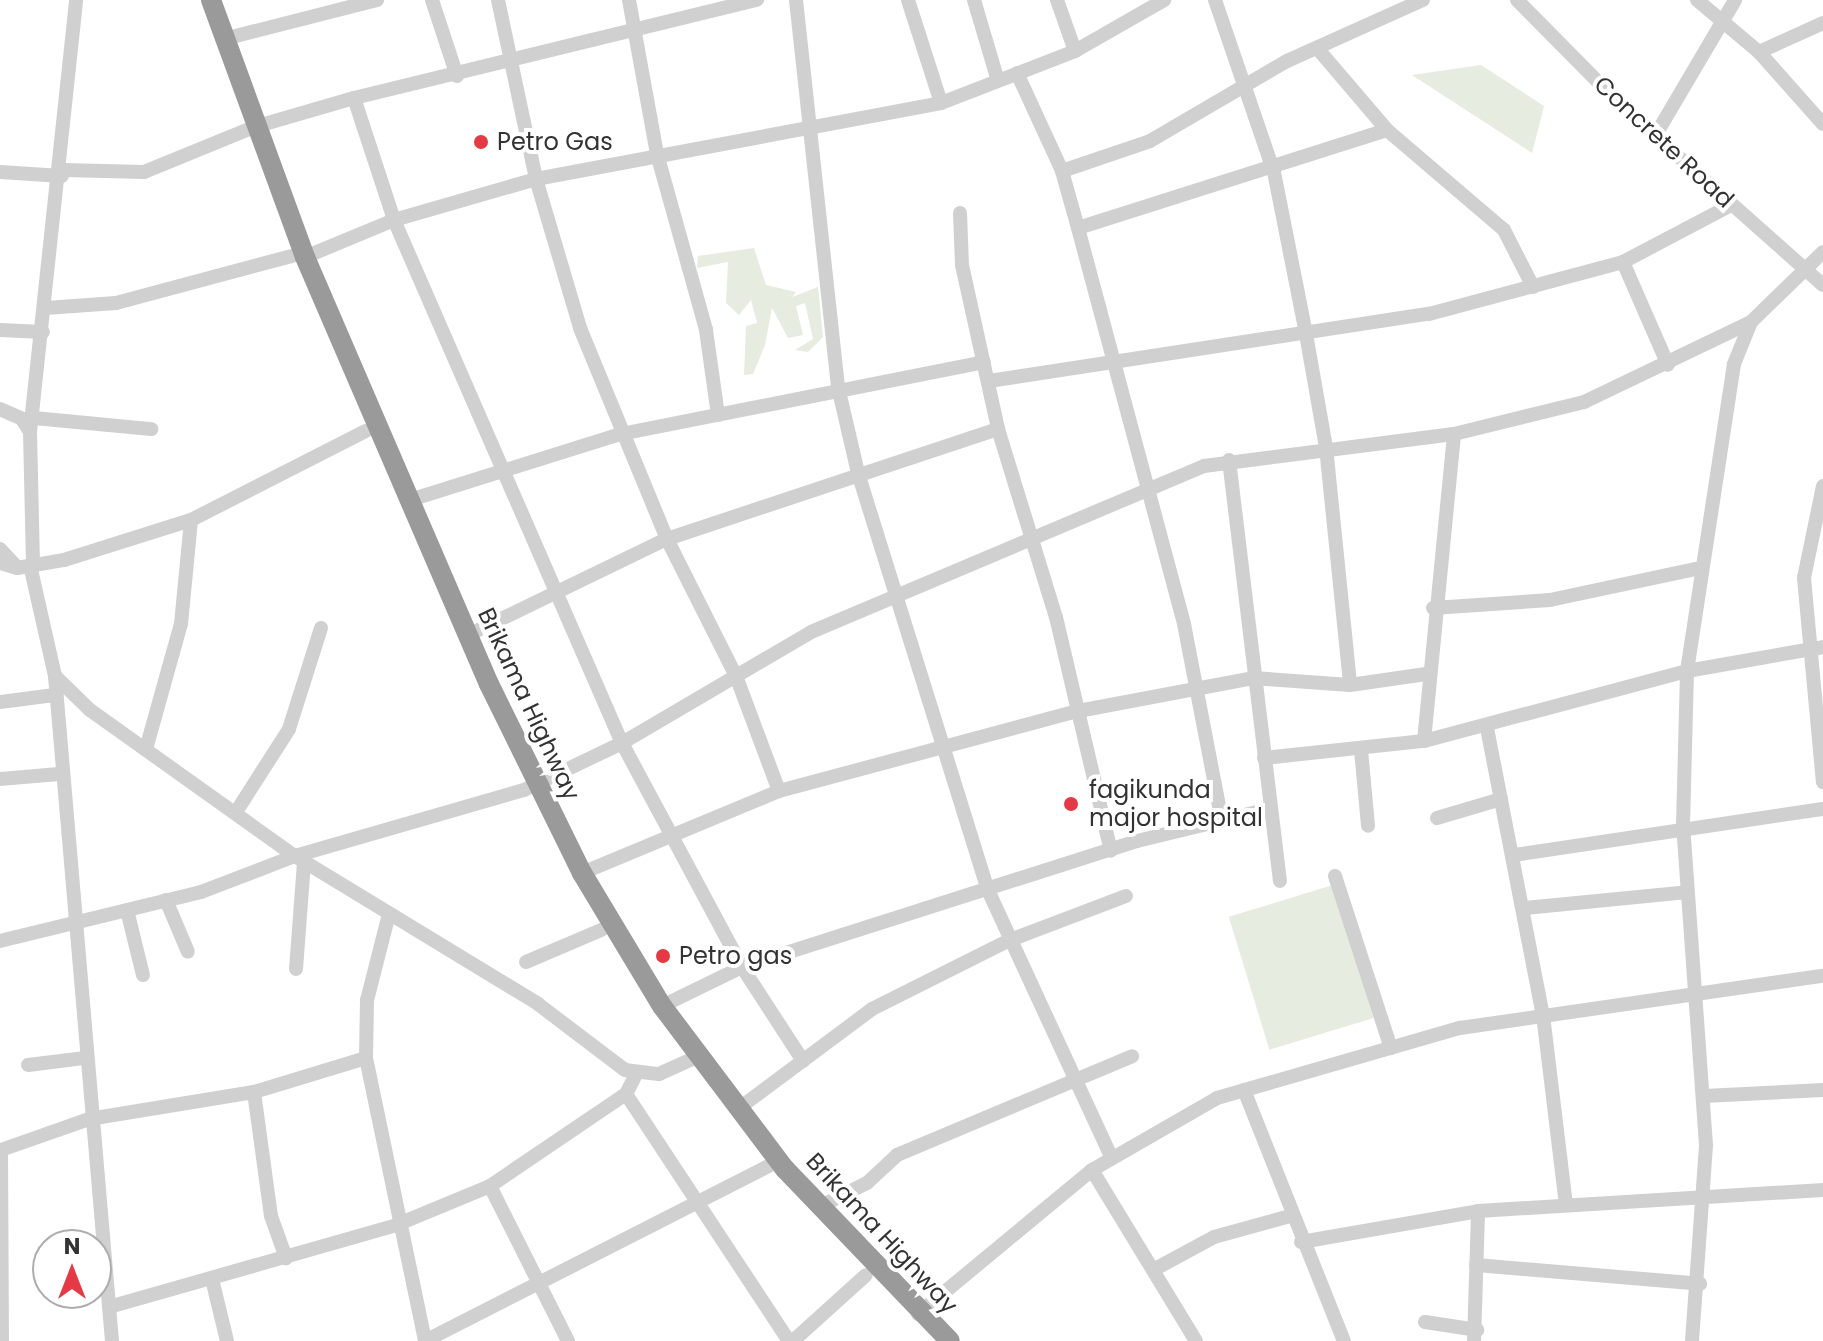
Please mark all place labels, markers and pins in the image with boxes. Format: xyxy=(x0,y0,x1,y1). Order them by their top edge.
place label: Petro Gas xyxy=(497,128,613,156)
marker: Petro Gas xyxy=(472,133,490,151)
place label: fagikunda major hospital xyxy=(1089,776,1263,832)
marker: fagikunda major hospital xyxy=(1060,793,1082,815)
place label: Petro gas xyxy=(679,942,792,970)
marker: Petro gas xyxy=(654,947,672,965)

